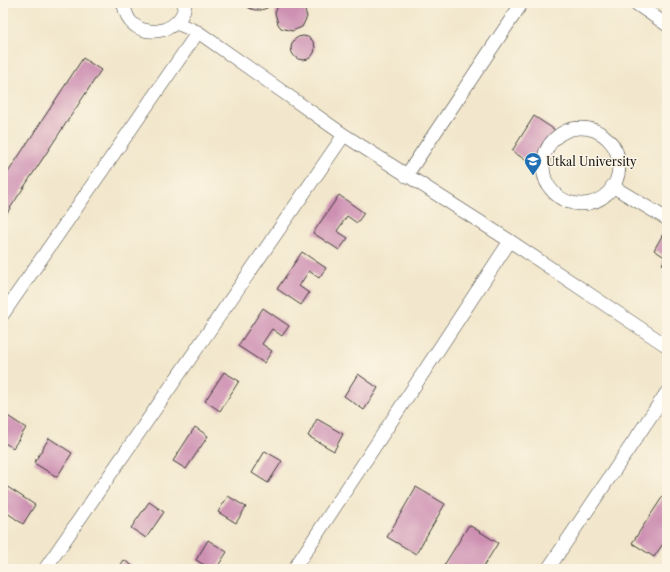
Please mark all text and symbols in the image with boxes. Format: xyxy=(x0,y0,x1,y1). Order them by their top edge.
school or university icon: Utkal University xyxy=(523,151,543,176)
place label: Utkal University xyxy=(546,154,637,169)

